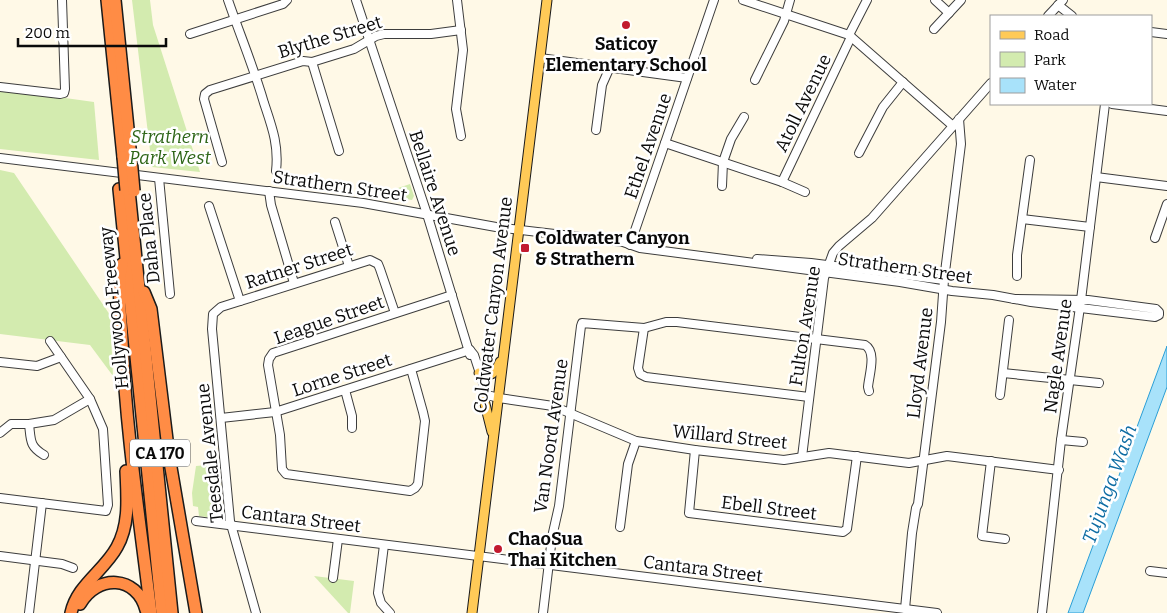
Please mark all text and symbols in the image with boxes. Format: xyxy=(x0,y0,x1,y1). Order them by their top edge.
street label: Blythe Street xyxy=(275,11,385,63)
scale bar xyxy=(18,15,165,47)
legend xyxy=(990,15,1152,105)
marker: Saticoy Elementary School xyxy=(620,19,632,31)
text: 200 m xyxy=(25,24,70,42)
text: Road xyxy=(1034,26,1069,44)
place label: Saticoy Elementary School xyxy=(545,33,707,76)
street label: Atoll Avenue xyxy=(770,51,836,155)
text: Park xyxy=(1034,51,1066,69)
text: Water xyxy=(1034,76,1077,94)
street label: Ethel Avenue xyxy=(620,90,676,202)
park label: Strathern Park West xyxy=(129,126,211,169)
street label: Bellaire Avenue xyxy=(404,127,466,259)
street label: Strathern Street xyxy=(272,166,409,206)
street label: Daha Place xyxy=(133,192,165,284)
street label: Coldwater Canyon Avenue xyxy=(469,195,517,415)
street label: Hollywood Freeway xyxy=(94,225,133,390)
place label: Coldwater Canyon & Strathern xyxy=(535,227,690,270)
street label: Ratner Street xyxy=(243,238,356,294)
marker: Coldwater Canyon & Strathern xyxy=(519,242,531,254)
street label: Strathern Street xyxy=(837,248,974,288)
street label: Fulton Avenue xyxy=(785,264,825,388)
street label: League Street xyxy=(271,291,387,349)
street label: Nagle Avenue xyxy=(1039,297,1077,415)
street label: Lloyd Avenue xyxy=(902,306,938,420)
street label: Lorne Street xyxy=(289,348,395,401)
street label: Van Noord Avenue xyxy=(529,357,573,515)
street label: Teesdale Avenue xyxy=(192,382,228,524)
street label: Willard Street xyxy=(671,420,789,454)
water label: Tujunga Wash xyxy=(1077,422,1142,547)
road number: CA 170 xyxy=(130,439,190,466)
street label: Ebell Street xyxy=(720,491,819,525)
street label: Cantara Street xyxy=(240,501,363,537)
place label: ChaoSua Thai Kitchen xyxy=(508,528,617,571)
marker: ChaoSua Thai Kitchen xyxy=(492,543,504,555)
street label: Cantara Street xyxy=(642,551,765,587)

